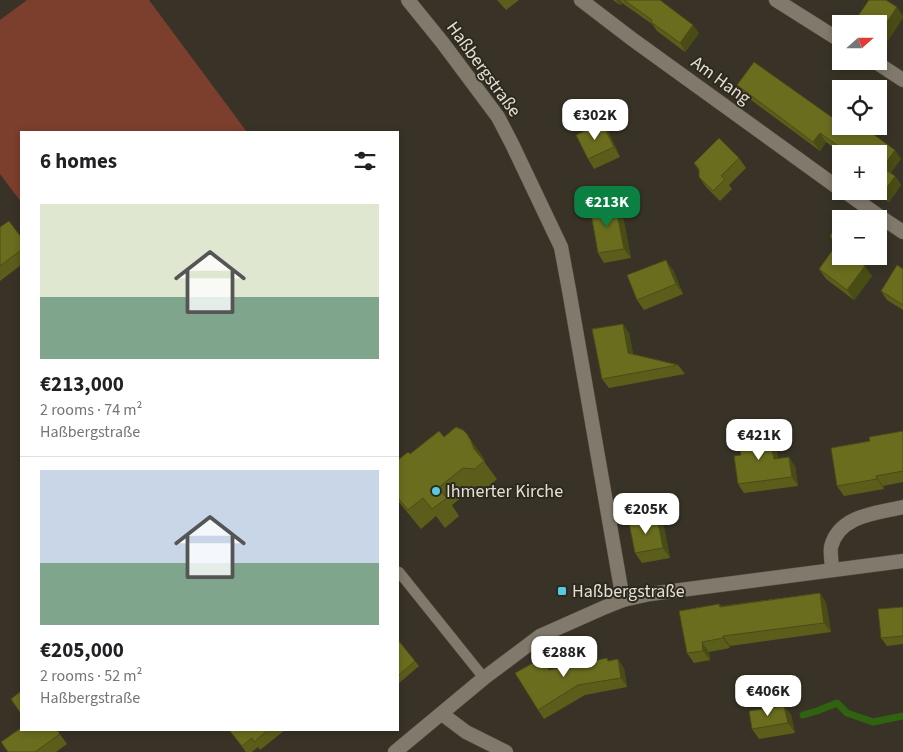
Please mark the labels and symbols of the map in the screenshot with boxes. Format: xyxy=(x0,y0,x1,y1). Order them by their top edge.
north arrow xyxy=(832,15,888,70)
street label: Haßbergstraße xyxy=(440,16,527,122)
street label: Am Hang xyxy=(686,50,756,111)
pin: €302K xyxy=(560,98,630,141)
pin: €213K xyxy=(572,186,642,228)
pin: €421K xyxy=(724,418,794,461)
place label: Ihmerter Kirche xyxy=(446,479,563,504)
marker: Ihmerter Kirche xyxy=(430,485,442,497)
pin: €205K xyxy=(611,492,681,535)
place label: Haßbergstraße xyxy=(572,579,685,604)
marker: Haßbergstraße xyxy=(556,585,568,597)
pin: €288K xyxy=(529,636,599,678)
pin: €406K xyxy=(733,674,803,717)

